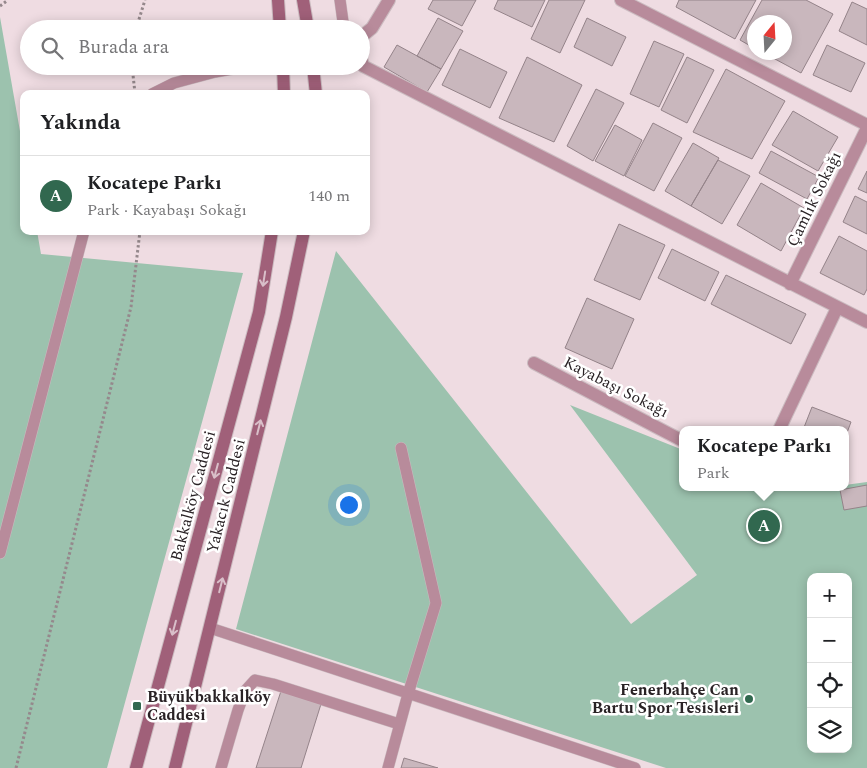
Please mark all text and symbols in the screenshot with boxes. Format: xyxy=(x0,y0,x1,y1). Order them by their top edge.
north arrow xyxy=(747,15,792,60)
search box xyxy=(20,20,370,75)
text: Burada ara xyxy=(78,33,169,62)
icon: search xyxy=(38,34,66,62)
text: Yakında xyxy=(40,107,121,139)
street label: Çamlık Sokağı xyxy=(781,147,847,251)
text: Kocatepe Parkı xyxy=(87,169,221,198)
text: A xyxy=(50,184,62,208)
text: 140 m xyxy=(308,184,350,208)
text: Park · Kayabaşı Sokağı xyxy=(87,198,247,222)
one-way arrow xyxy=(259,271,269,287)
street label: Kayabaşı Sokağı xyxy=(559,350,673,424)
one-way arrow xyxy=(255,420,264,436)
popup xyxy=(679,426,849,491)
street label: Bakkalköy Caddesi xyxy=(164,428,222,564)
text: Kocatepe Parkı xyxy=(697,432,831,461)
street label: Yakacık Caddesi xyxy=(200,436,252,556)
text: Park xyxy=(697,461,730,485)
one-way arrow xyxy=(211,462,220,478)
your location xyxy=(336,492,362,518)
pin: A xyxy=(748,507,780,545)
map controls xyxy=(807,573,852,753)
button: + xyxy=(807,573,852,618)
one-way arrow xyxy=(217,577,226,593)
button: − xyxy=(807,618,852,663)
one-way arrow xyxy=(169,619,178,635)
button: locate xyxy=(807,663,852,708)
place label: Fenerbahçe Can Bartu Spor Tesisleri xyxy=(592,678,739,720)
place label: Büyükbakkalköy Caddesi xyxy=(147,685,272,727)
marker: Fenerbahçe Can Bartu Spor Tesisleri xyxy=(743,693,755,705)
marker: Büyükbakkalköy Caddesi xyxy=(131,700,143,712)
button: layers xyxy=(807,708,852,753)

